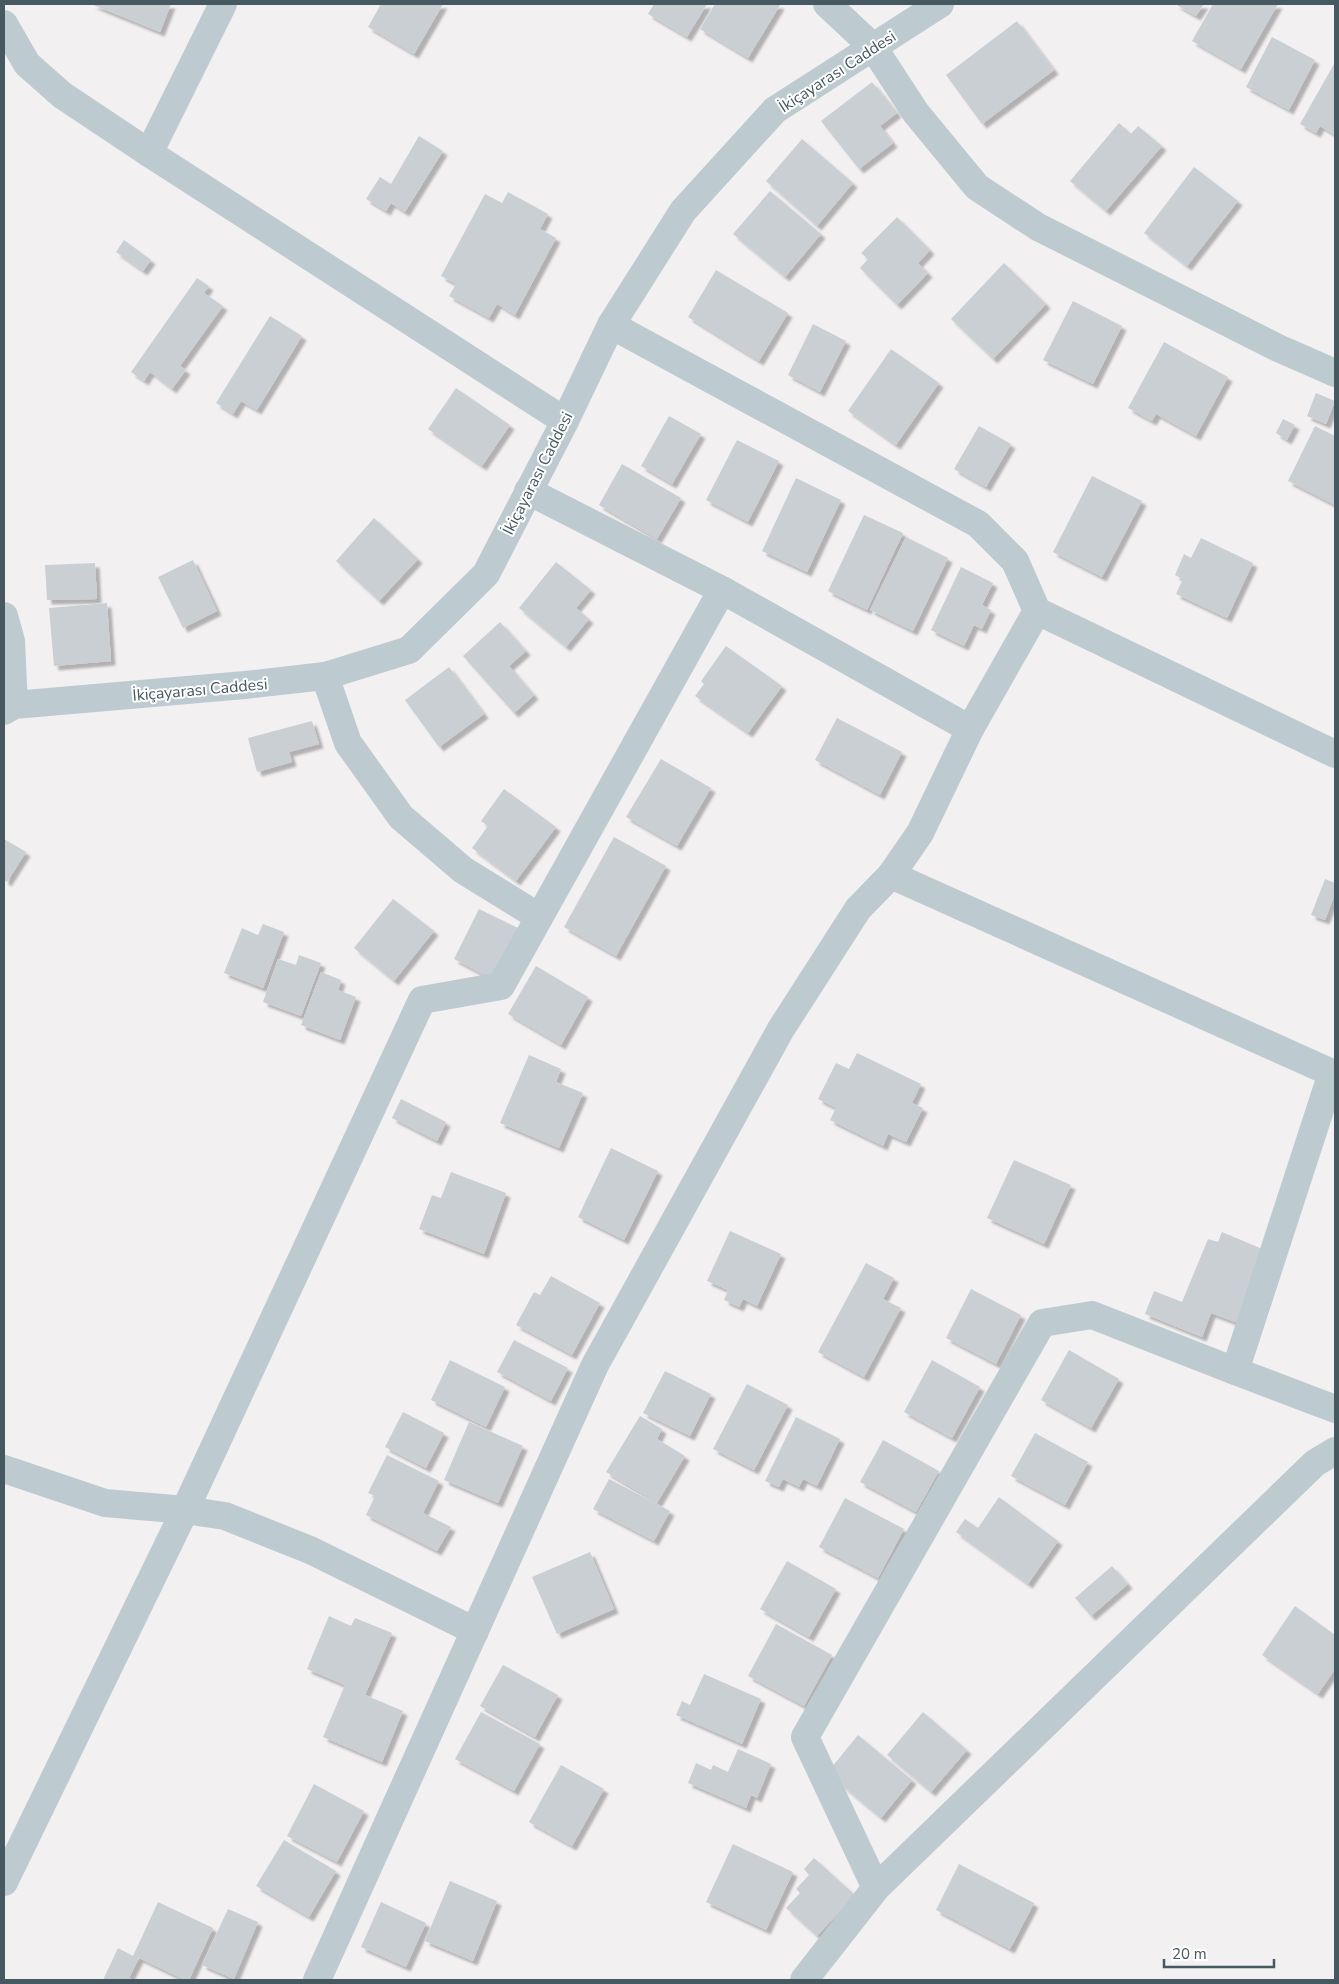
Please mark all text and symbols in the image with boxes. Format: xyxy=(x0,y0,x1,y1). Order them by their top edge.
street label: İkiçayarası Caddesi xyxy=(775,26,900,118)
street label: İkiçayarası Caddesi xyxy=(497,408,578,539)
street label: İkiçayarası Caddesi xyxy=(132,673,268,707)
scale bar xyxy=(1164,1936,1274,1968)
text: 20 m xyxy=(1172,1944,1207,1964)

